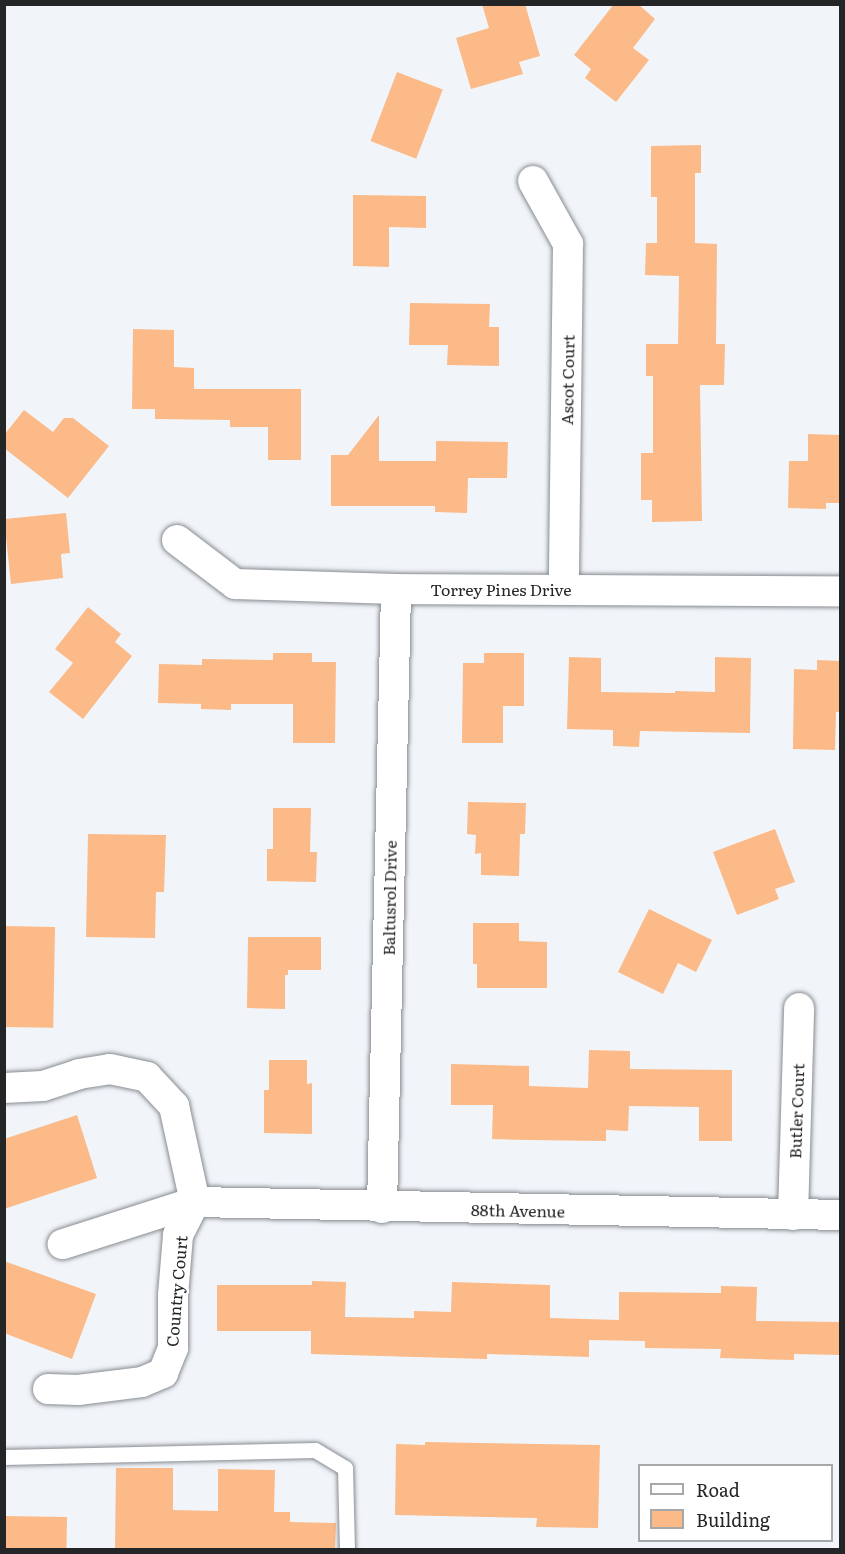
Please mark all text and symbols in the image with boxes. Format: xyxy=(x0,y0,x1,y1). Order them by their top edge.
street label: Ascot Court xyxy=(557,335,577,425)
street label: Torrey Pines Drive xyxy=(430,579,572,599)
street label: Baltusrol Drive xyxy=(378,840,400,956)
street label: Butler Court xyxy=(785,1063,807,1159)
street label: 88th Avenue xyxy=(471,1200,565,1220)
street label: Country Court xyxy=(162,1235,190,1347)
legend xyxy=(638,1464,833,1542)
text: Road xyxy=(696,1476,740,1503)
text: Building xyxy=(696,1506,770,1533)

